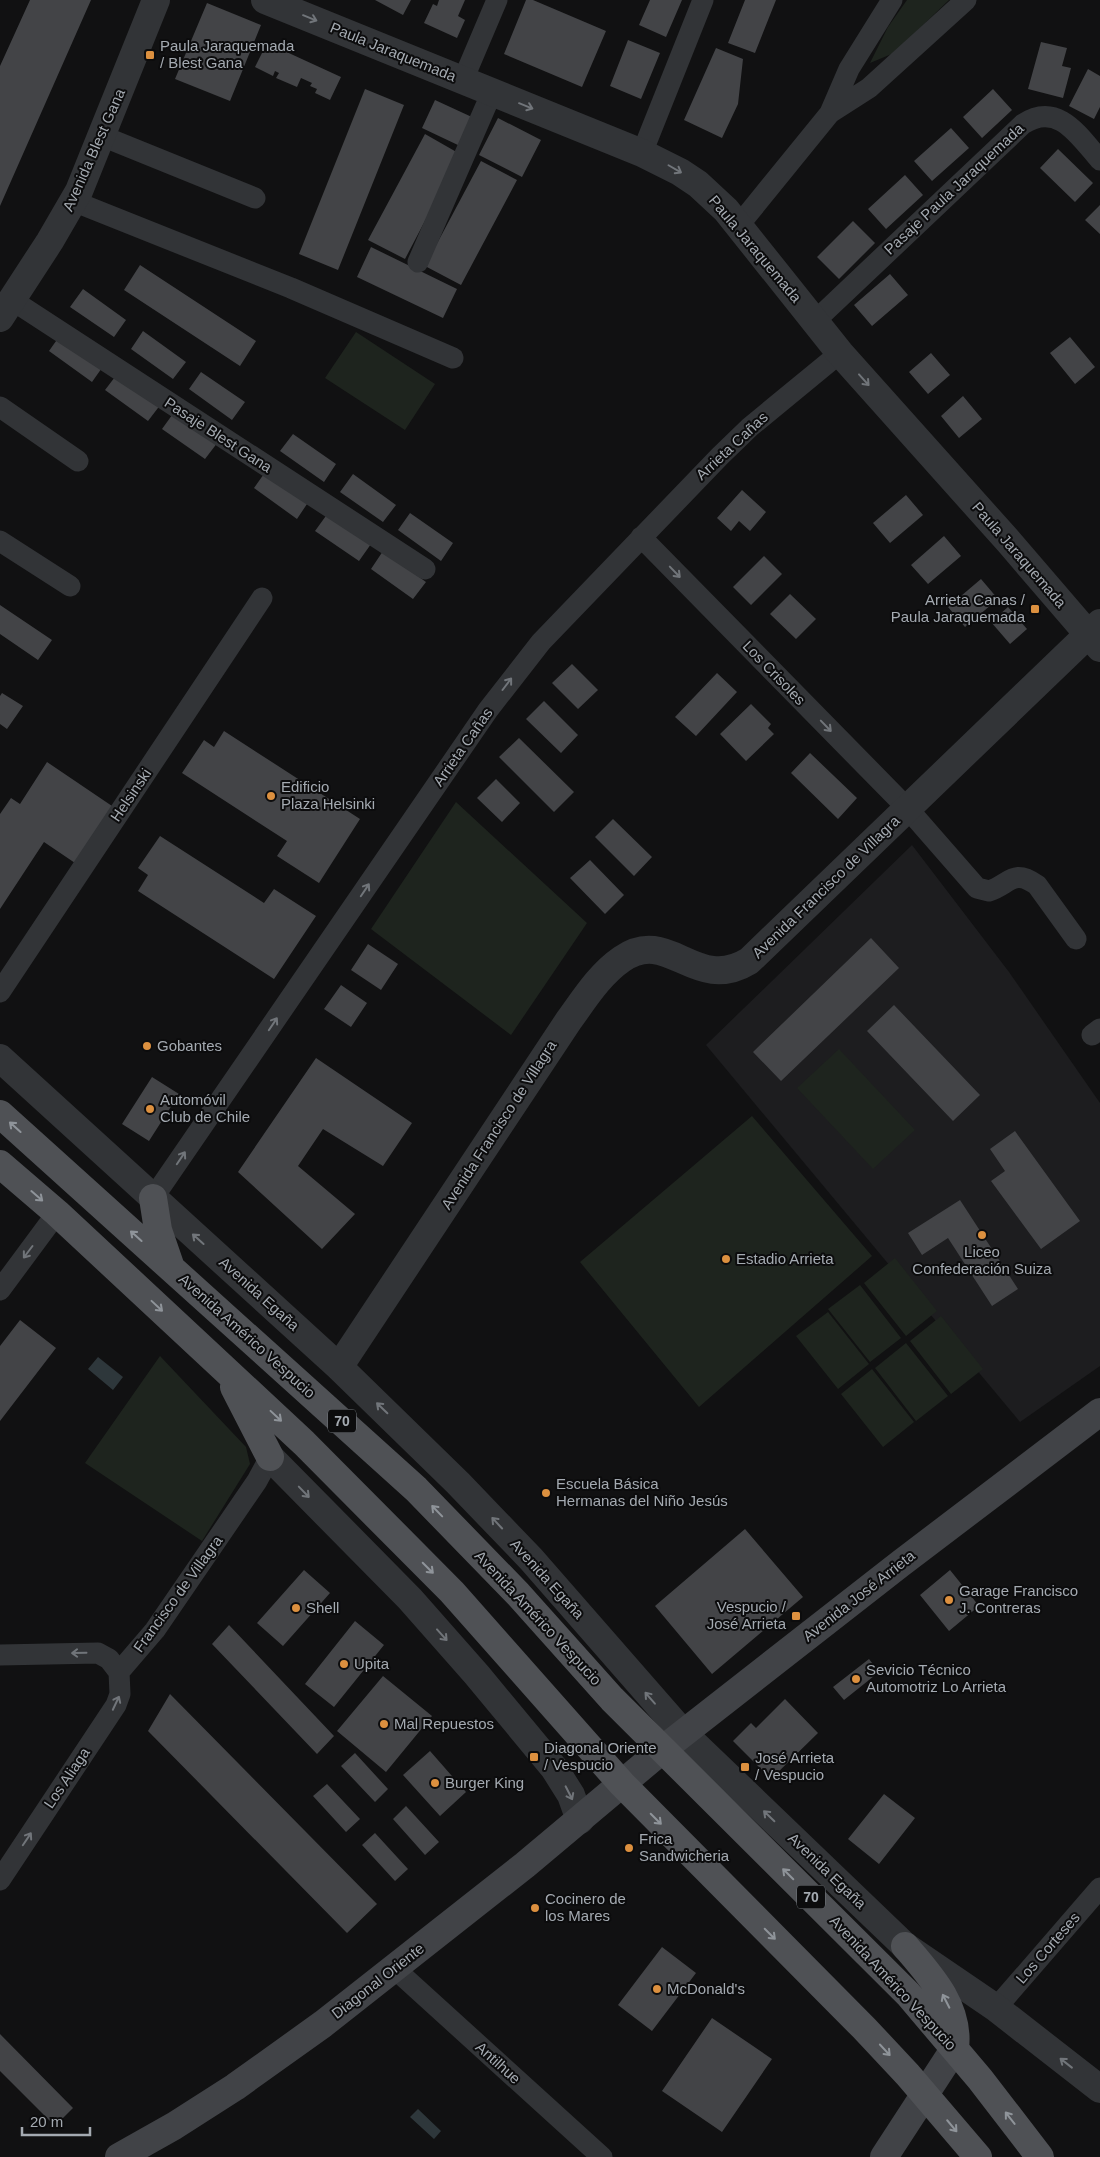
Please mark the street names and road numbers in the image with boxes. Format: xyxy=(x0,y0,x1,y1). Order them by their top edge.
street label: Paula Jaraquemada xyxy=(328,19,459,85)
street label: Avenida Blest Gana xyxy=(59,85,128,214)
street label: Pasaje Paula Jaraquemada xyxy=(880,119,1027,258)
street label: Paula Jaraquemada xyxy=(706,192,805,306)
street label: Pasaje Blest Gana xyxy=(162,394,276,476)
street label: Arrieta Cañas xyxy=(692,408,771,483)
street label: Paula Jaraquemada xyxy=(969,498,1070,611)
street label: Los Crisoles xyxy=(740,637,809,708)
street label: Arrieta Cañas xyxy=(429,704,496,789)
street label: Helsinski xyxy=(107,765,154,824)
street label: Avenida Francisco de Villagra xyxy=(749,811,903,961)
street label: Avenida Francisco de Villagra xyxy=(438,1037,560,1212)
street label: Avenida Egaña xyxy=(216,1253,303,1334)
street label: Avenida Américo Vespucio xyxy=(176,1270,319,1401)
road number: 70 xyxy=(328,1410,356,1432)
street label: Francisco de Villagra xyxy=(130,1532,226,1655)
street label: Avenida Egaña xyxy=(507,1535,588,1623)
street label: Avenida José Arrieta xyxy=(799,1546,919,1645)
street label: Avenida Américo Vespucio xyxy=(472,1547,605,1688)
street label: Los Aliaga xyxy=(40,1744,93,1811)
street label: Avenida Egaña xyxy=(785,1829,870,1912)
road number: 70 xyxy=(797,1885,825,1908)
street label: Los Corteses xyxy=(1012,1909,1083,1987)
street label: Avenida Américo Vespucio xyxy=(827,1912,960,2053)
street label: Diagonal Oriente xyxy=(328,1939,427,2022)
street label: Antilhue xyxy=(473,2038,524,2087)

